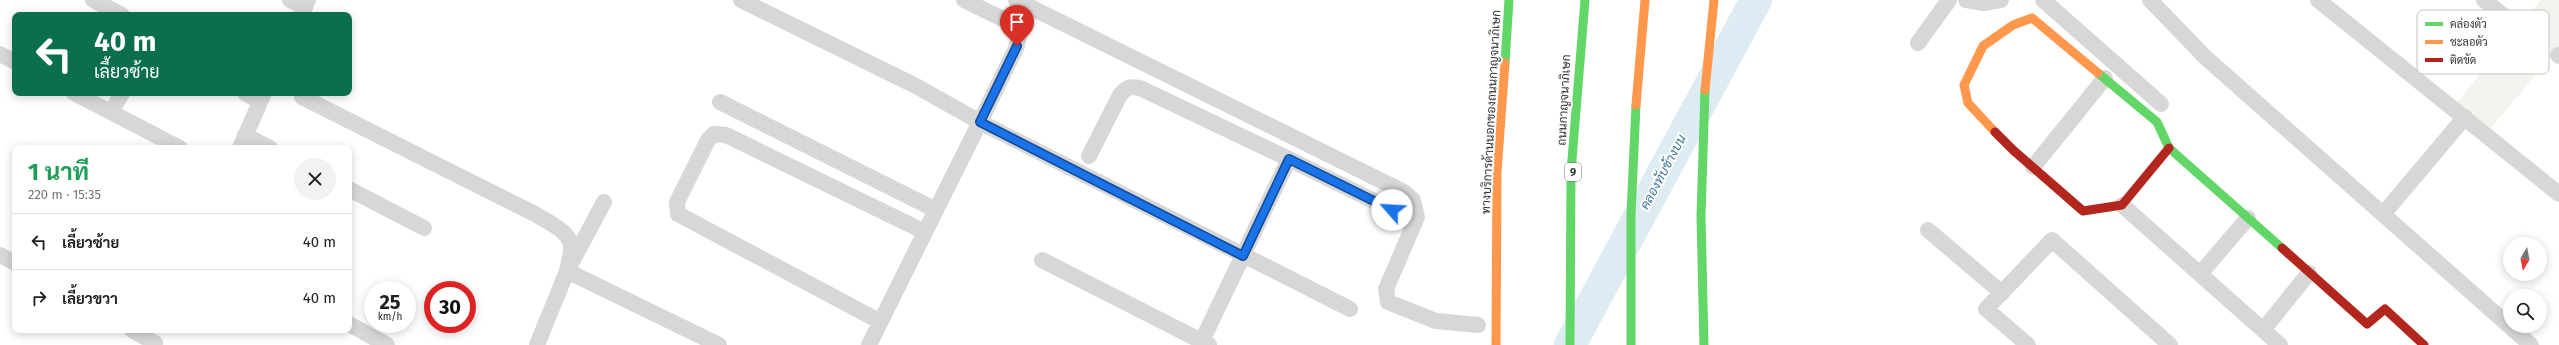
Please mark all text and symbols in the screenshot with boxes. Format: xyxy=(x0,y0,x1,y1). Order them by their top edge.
pin xyxy=(1000,5,1034,46)
street label: ทางบริการด้านนอกของถนนกาญจนาภิเษก xyxy=(1479,10,1503,214)
legend xyxy=(2417,10,2549,74)
icon: arrive xyxy=(1006,11,1028,33)
text: คล่องตัว xyxy=(2450,17,2487,31)
text: 40 m xyxy=(94,25,157,58)
icon: left xyxy=(28,28,80,80)
text: ชะลอตัว xyxy=(2450,35,2488,49)
text: ติดขัด xyxy=(2450,53,2476,67)
street label: ถนนกาญจนาภิเษก xyxy=(1555,54,1573,146)
text: เลี้ยวซ้าย xyxy=(94,61,160,83)
water label: คลองทับช้างบน xyxy=(1636,131,1689,212)
text: 1 นาที xyxy=(28,158,89,186)
button: close xyxy=(294,158,336,200)
road number: 9 xyxy=(1565,163,1581,181)
text: 220 m · 15:35 xyxy=(28,187,101,202)
position arrow xyxy=(1371,189,1413,231)
icon: left xyxy=(28,231,50,253)
text: 40 m xyxy=(303,233,336,251)
text: เลี้ยวซ้าย xyxy=(62,234,119,252)
north arrow xyxy=(2503,237,2547,281)
map controls xyxy=(2503,237,2547,333)
speed limit sign: 30 xyxy=(424,281,476,333)
icon: right xyxy=(28,287,50,309)
text: 40 m xyxy=(303,289,336,307)
button: search xyxy=(2503,289,2547,333)
text: เลี้ยวขวา xyxy=(62,290,118,308)
text: 25 xyxy=(379,290,401,314)
text: km/h xyxy=(378,311,402,323)

